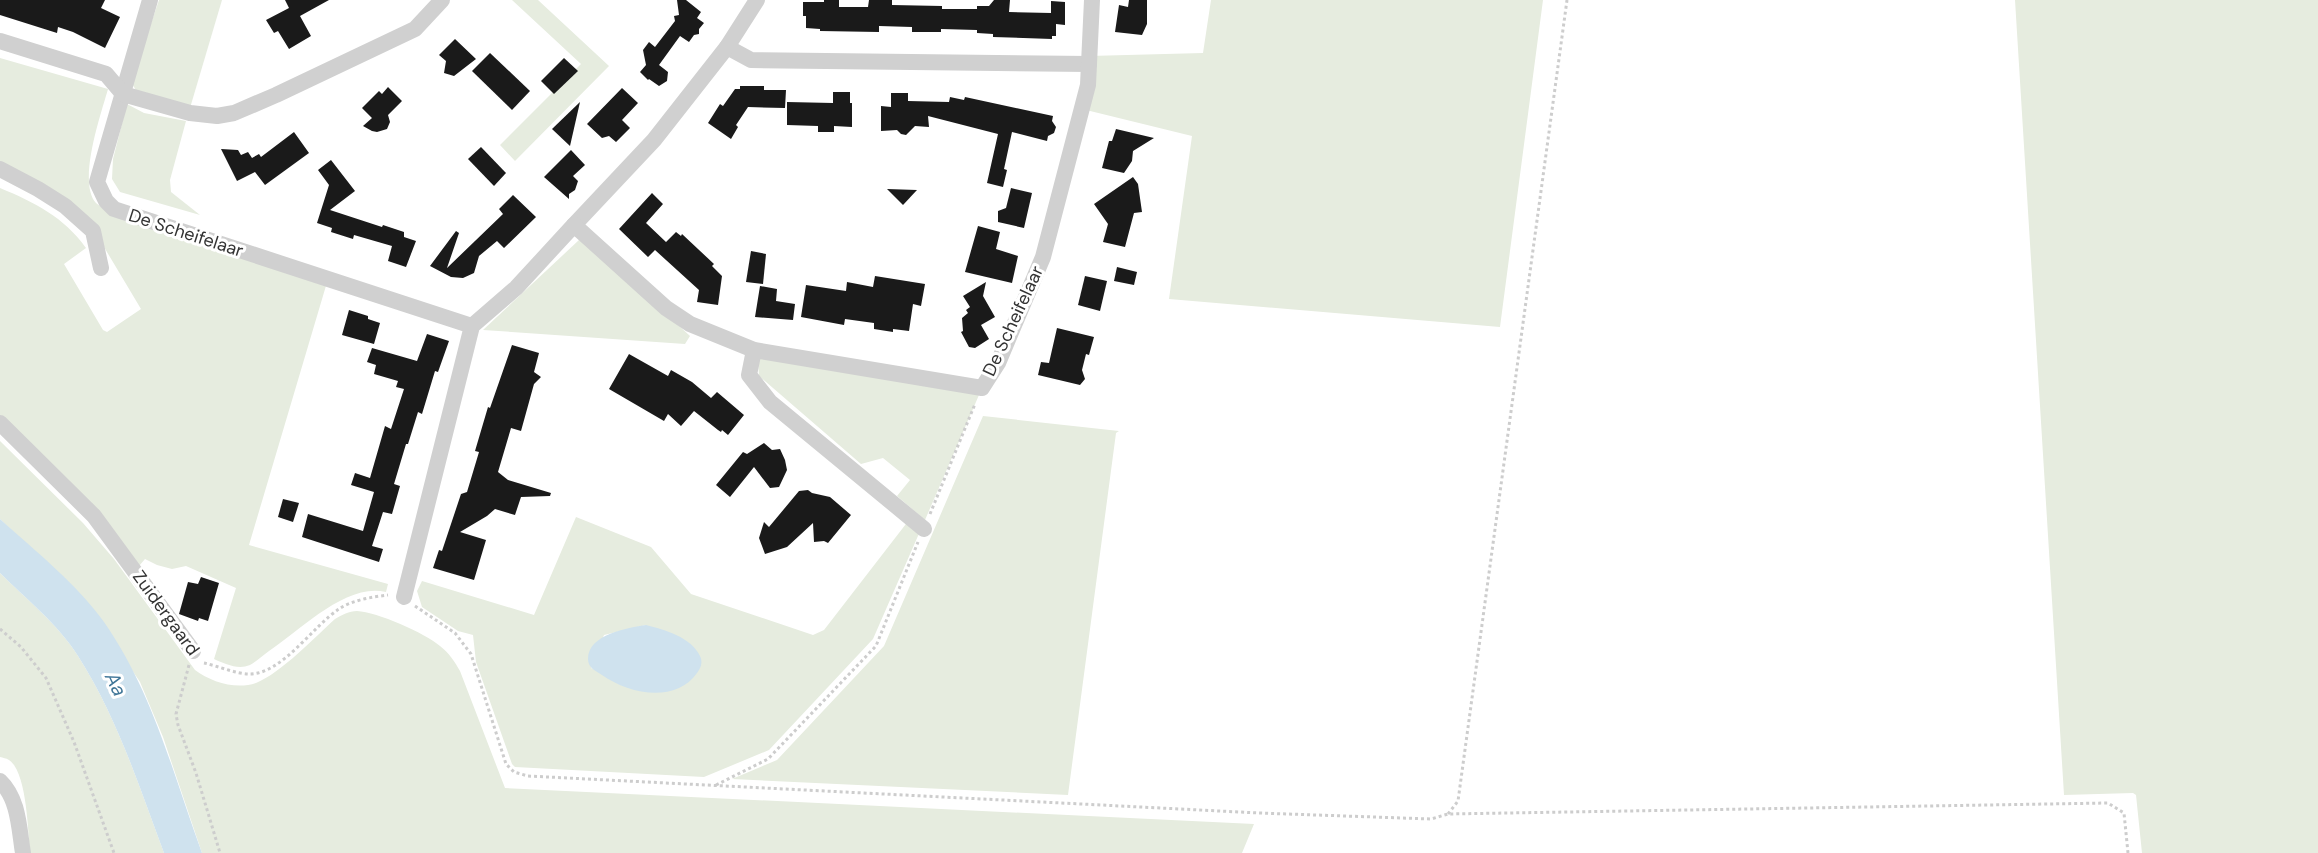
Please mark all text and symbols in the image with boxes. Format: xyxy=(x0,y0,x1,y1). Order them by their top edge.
street label: De Scheifelaar xyxy=(126,203,247,263)
street label: De Scheifelaar xyxy=(977,262,1049,380)
street label: Zuidergaard xyxy=(127,566,205,660)
water label: Aa xyxy=(99,666,133,701)

